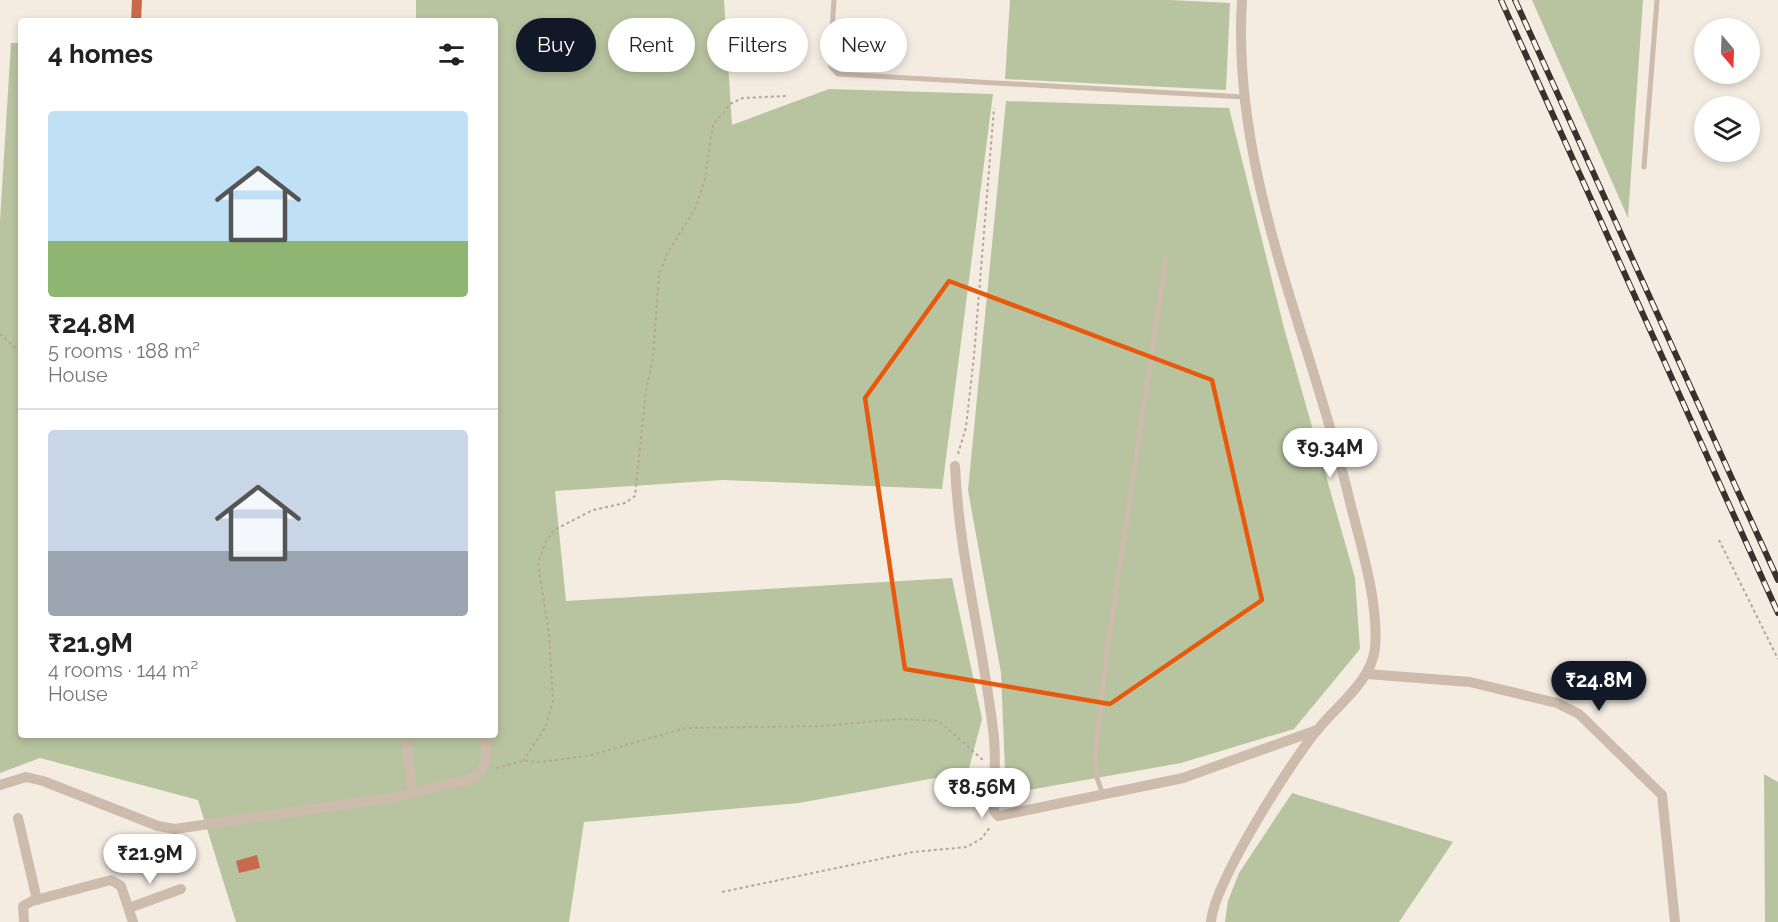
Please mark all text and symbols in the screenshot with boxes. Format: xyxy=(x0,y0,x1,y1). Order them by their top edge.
chip: Buy xyxy=(516,18,596,72)
chip: Rent xyxy=(608,18,695,72)
chip: Filters xyxy=(707,18,808,72)
chip: New xyxy=(820,18,907,72)
north arrow xyxy=(1694,18,1760,84)
map controls xyxy=(1694,18,1760,162)
icon: filters xyxy=(435,38,468,71)
text: 4 homes xyxy=(48,39,153,69)
button: layers xyxy=(1694,96,1760,162)
icon: home xyxy=(204,150,312,258)
text: ₹24.8M xyxy=(48,309,135,339)
text: 5 rooms · 188 m² xyxy=(48,339,200,363)
text: House xyxy=(48,363,108,387)
pin: ₹9.34M xyxy=(1281,428,1379,479)
text: ₹9.34M xyxy=(1297,435,1363,459)
icon: home xyxy=(204,469,312,577)
text: ₹21.9M xyxy=(48,628,133,658)
text: 4 rooms · 144 m² xyxy=(48,658,198,682)
pin: ₹24.8M xyxy=(1550,661,1648,712)
text: ₹24.8M xyxy=(1565,668,1633,692)
text: House xyxy=(48,682,108,706)
pin: ₹8.56M xyxy=(933,768,1031,819)
text: ₹8.56M xyxy=(948,775,1016,799)
pin: ₹21.9M xyxy=(101,834,199,885)
text: ₹21.9M xyxy=(117,841,183,865)

